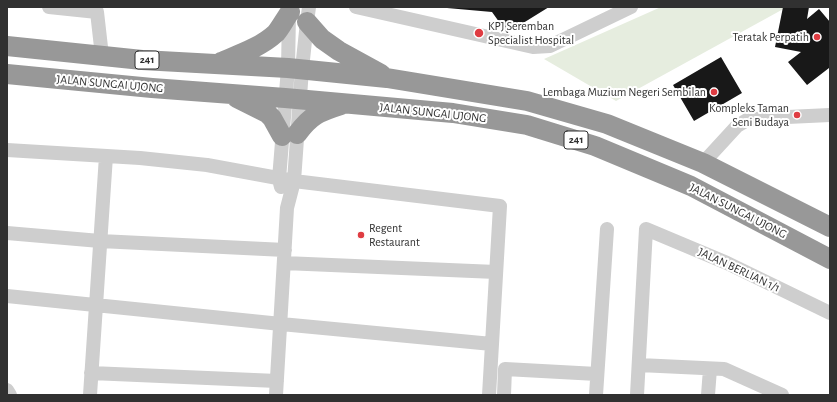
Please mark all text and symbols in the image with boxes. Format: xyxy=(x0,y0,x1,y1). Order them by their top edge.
place label: KPJ Seremban Specialist Hospital xyxy=(488,19,574,47)
marker: KPJ Seremban Specialist Hospital xyxy=(473,27,485,39)
place label: Teratak Perpatih xyxy=(732,30,809,44)
marker: Teratak Perpatih xyxy=(812,32,822,42)
road number: 241 xyxy=(135,51,159,69)
street label: JALAN SUNGAI UJONG xyxy=(56,72,164,96)
place label: Lembaga Muzium Negeri Sembilan xyxy=(543,85,706,99)
marker: Lembaga Muzium Negeri Sembilan xyxy=(709,87,719,97)
street label: JALAN SUNGAI UJONG xyxy=(379,100,487,126)
place label: Kompleks Taman Seni Budaya xyxy=(709,101,789,129)
marker: Kompleks Taman Seni Budaya xyxy=(792,110,802,120)
road number: 241 xyxy=(564,131,588,149)
street label: JALAN SUNGAI UJONG xyxy=(687,180,789,242)
place label: Regent Restaurant xyxy=(369,221,420,249)
marker: Regent Restaurant xyxy=(356,230,366,240)
street label: JALAN BERLIAN 1/1 xyxy=(696,245,782,295)

